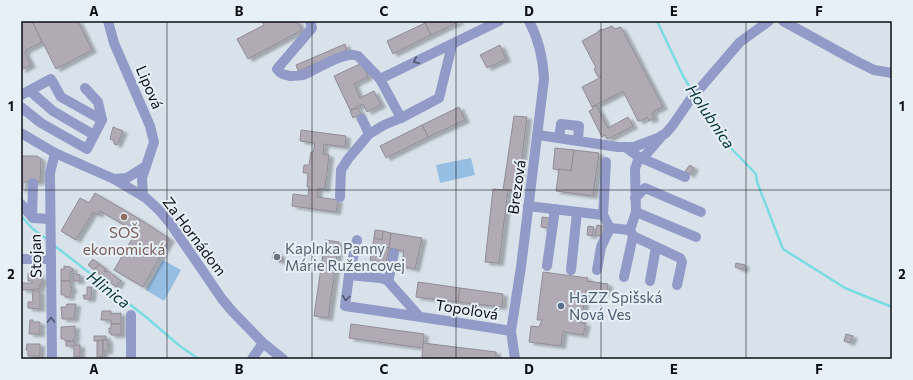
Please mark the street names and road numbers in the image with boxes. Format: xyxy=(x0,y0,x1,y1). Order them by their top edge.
street label: Lipová xyxy=(133,63,167,111)
street label: Brezová xyxy=(503,159,529,215)
street label: Za Hornádom xyxy=(160,193,230,279)
street label: Stojan xyxy=(26,234,44,278)
street label: Topoľová xyxy=(434,295,500,323)

